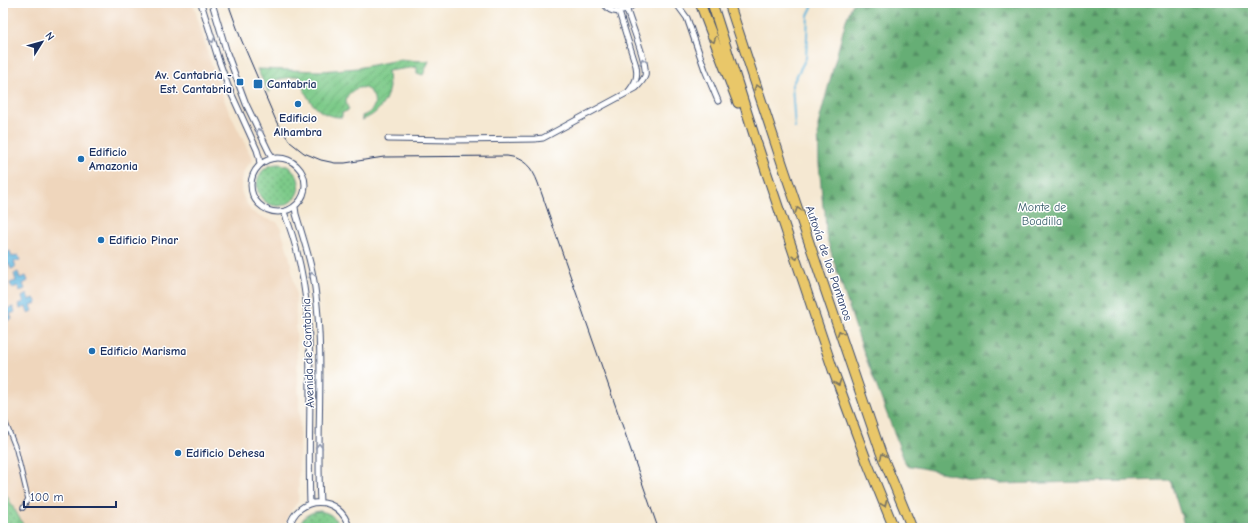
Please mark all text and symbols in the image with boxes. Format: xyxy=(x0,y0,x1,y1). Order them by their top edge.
north arrow xyxy=(22,22,62,62)
text: N xyxy=(42,30,57,43)
one-way arrow xyxy=(709,36,717,43)
one-way arrow xyxy=(207,37,216,44)
one-way arrow xyxy=(640,57,648,64)
place label: Av. Cantabria - Est. Cantabria xyxy=(155,68,232,96)
marker: Av. Cantabria - Est. Cantabria xyxy=(235,77,245,87)
place label: Cantabria xyxy=(267,77,317,91)
marker: Cantabria xyxy=(252,78,264,90)
one-way arrow xyxy=(753,84,761,91)
marker: Edificio Alhambra xyxy=(293,99,303,109)
place label: Edificio Alhambra xyxy=(274,111,322,139)
one-way arrow xyxy=(256,128,264,136)
place label: Edificio Amazonia xyxy=(89,145,138,173)
marker: Edificio Amazonia xyxy=(76,154,86,164)
park label: Monte de Boadilla xyxy=(1018,200,1066,228)
street label: Autovía de los Pantanos xyxy=(803,204,855,322)
one-way arrow xyxy=(794,207,803,214)
place label: Edificio Pinar xyxy=(109,233,178,247)
marker: Edificio Pinar xyxy=(96,235,106,245)
one-way arrow xyxy=(791,254,799,261)
one-way arrow xyxy=(309,271,317,278)
street label: Avenida de Cantabria xyxy=(299,298,317,408)
one-way arrow xyxy=(836,330,845,337)
place label: Edificio Marisma xyxy=(100,344,186,358)
marker: Edificio Marisma xyxy=(87,346,97,356)
one-way arrow xyxy=(833,379,841,386)
one-way arrow xyxy=(315,443,323,449)
place label: Edificio Dehesa xyxy=(186,446,265,460)
marker: Edificio Dehesa xyxy=(173,448,183,458)
one-way arrow xyxy=(879,453,887,460)
scale bar xyxy=(24,483,116,509)
text: 100 m xyxy=(30,490,63,504)
one-way arrow xyxy=(879,501,887,508)

